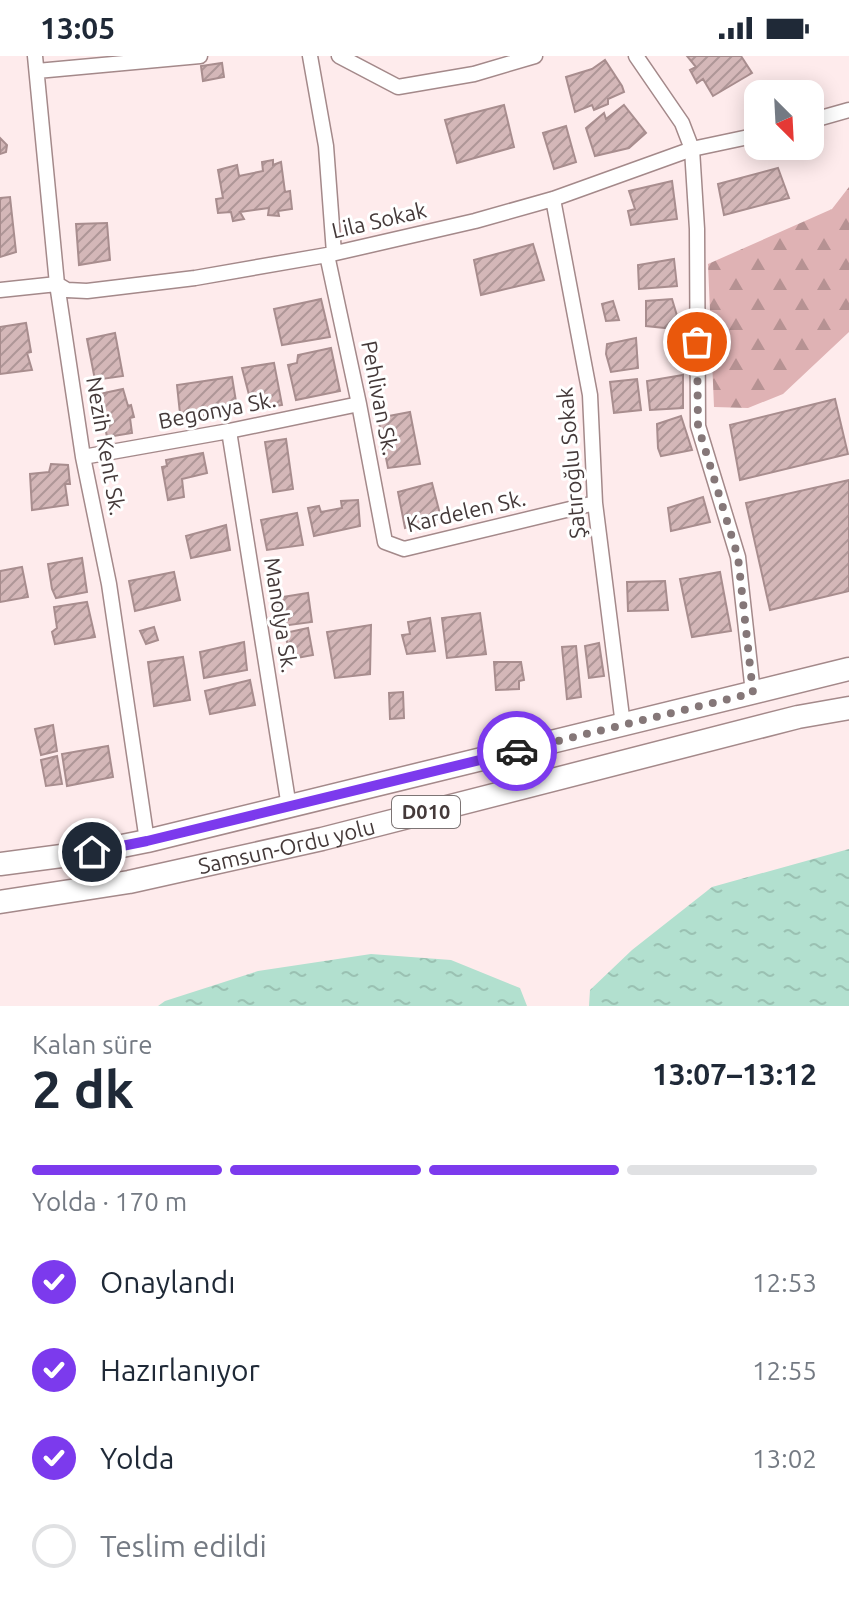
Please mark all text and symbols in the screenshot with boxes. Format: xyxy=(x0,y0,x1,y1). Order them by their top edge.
text: 13:05 xyxy=(40,11,115,45)
north arrow xyxy=(744,80,824,160)
map controls xyxy=(744,80,824,160)
street label: Lila Sokak xyxy=(329,196,429,243)
pin xyxy=(663,308,731,376)
icon: bag xyxy=(675,320,719,364)
street label: Pehlivan Sk. xyxy=(357,338,404,457)
street label: Nezih Kent Sk. xyxy=(82,375,131,517)
street label: Begonya Sk. xyxy=(156,386,278,433)
street label: Şatıroğlu Sokak xyxy=(551,386,590,540)
street label: Kardelen Sk. xyxy=(404,485,528,536)
street label: Manolya Sk. xyxy=(260,555,303,674)
courier xyxy=(477,711,557,791)
icon: car xyxy=(495,729,539,773)
road number: D010 xyxy=(392,796,460,828)
street label: Samsun-Ordu yolu xyxy=(196,813,377,878)
pin xyxy=(58,818,126,886)
icon: home xyxy=(70,830,114,874)
text: Kalan süre xyxy=(32,1030,153,1059)
text: 13:07–13:12 xyxy=(652,1057,817,1091)
text: 2 dk xyxy=(32,1060,134,1118)
text: Yolda · 170 m xyxy=(32,1187,187,1216)
icon: check xyxy=(32,1260,76,1304)
text: Onaylandı xyxy=(100,1265,236,1299)
text: 12:53 xyxy=(752,1268,817,1297)
icon: check xyxy=(32,1348,76,1392)
text: Hazırlanıyor xyxy=(100,1353,260,1387)
text: 12:55 xyxy=(752,1356,817,1385)
icon: check xyxy=(32,1436,76,1480)
text: Yolda xyxy=(100,1441,174,1475)
text: 13:02 xyxy=(752,1444,817,1473)
text: Teslim edildi xyxy=(100,1529,267,1563)

